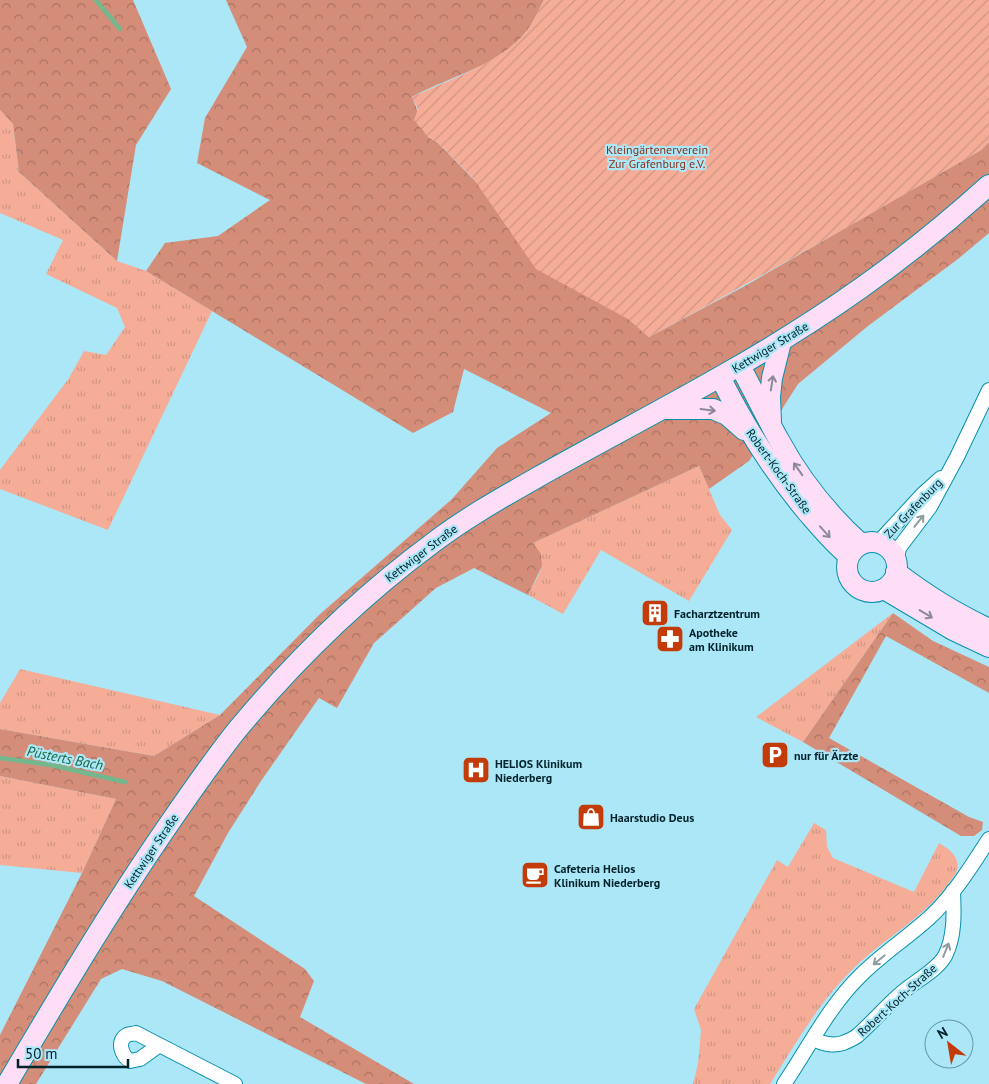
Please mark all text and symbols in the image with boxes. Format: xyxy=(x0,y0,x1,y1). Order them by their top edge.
park label: Kleingärtenerverein Zur Grafenburg e.V. xyxy=(606,142,708,171)
street label: Kettwiger Straße xyxy=(729,318,811,376)
one-way arrow xyxy=(767,376,777,392)
one-way arrow xyxy=(700,405,716,415)
street label: Robert-Koch-Straße xyxy=(743,426,815,516)
one-way arrow xyxy=(793,463,803,477)
street label: Zur Grafenburg xyxy=(881,475,945,541)
one-way arrow xyxy=(913,515,924,528)
street label: Kettwiger Straße xyxy=(382,521,460,585)
one-way arrow xyxy=(819,526,831,539)
building icon: Facharztzentrum xyxy=(640,598,670,628)
place label: Facharztzentrum xyxy=(674,606,760,621)
one-way arrow xyxy=(918,609,932,619)
pharmacy icon: Apotheke am Klinikum xyxy=(655,624,685,654)
place label: Apotheke am Klinikum xyxy=(689,625,754,654)
parking icon: nur für Ärzte xyxy=(760,740,790,770)
water label: Püsterts Bach xyxy=(25,742,105,774)
place label: nur für Ärzte xyxy=(794,748,858,763)
hospital icon: HELIOS Klinikum Niederberg xyxy=(461,755,491,785)
place label: HELIOS Klinikum Niederberg xyxy=(495,756,582,785)
shop icon: Haarstudio Deus xyxy=(576,802,606,832)
place label: Haarstudio Deus xyxy=(610,810,694,825)
street label: Kettwiger Straße xyxy=(121,811,181,891)
cafe icon: Cafeteria Helios Klinikum Niederberg xyxy=(520,860,550,890)
place label: Cafeteria Helios Klinikum Niederberg xyxy=(554,861,660,890)
one-way arrow xyxy=(942,943,951,958)
one-way arrow xyxy=(873,954,886,965)
street label: Robert-Koch-Straße xyxy=(854,961,940,1039)
north arrow xyxy=(924,1019,974,1069)
text: N xyxy=(934,1023,951,1043)
scale bar xyxy=(18,1036,128,1068)
text: 50 m xyxy=(25,1044,58,1063)

